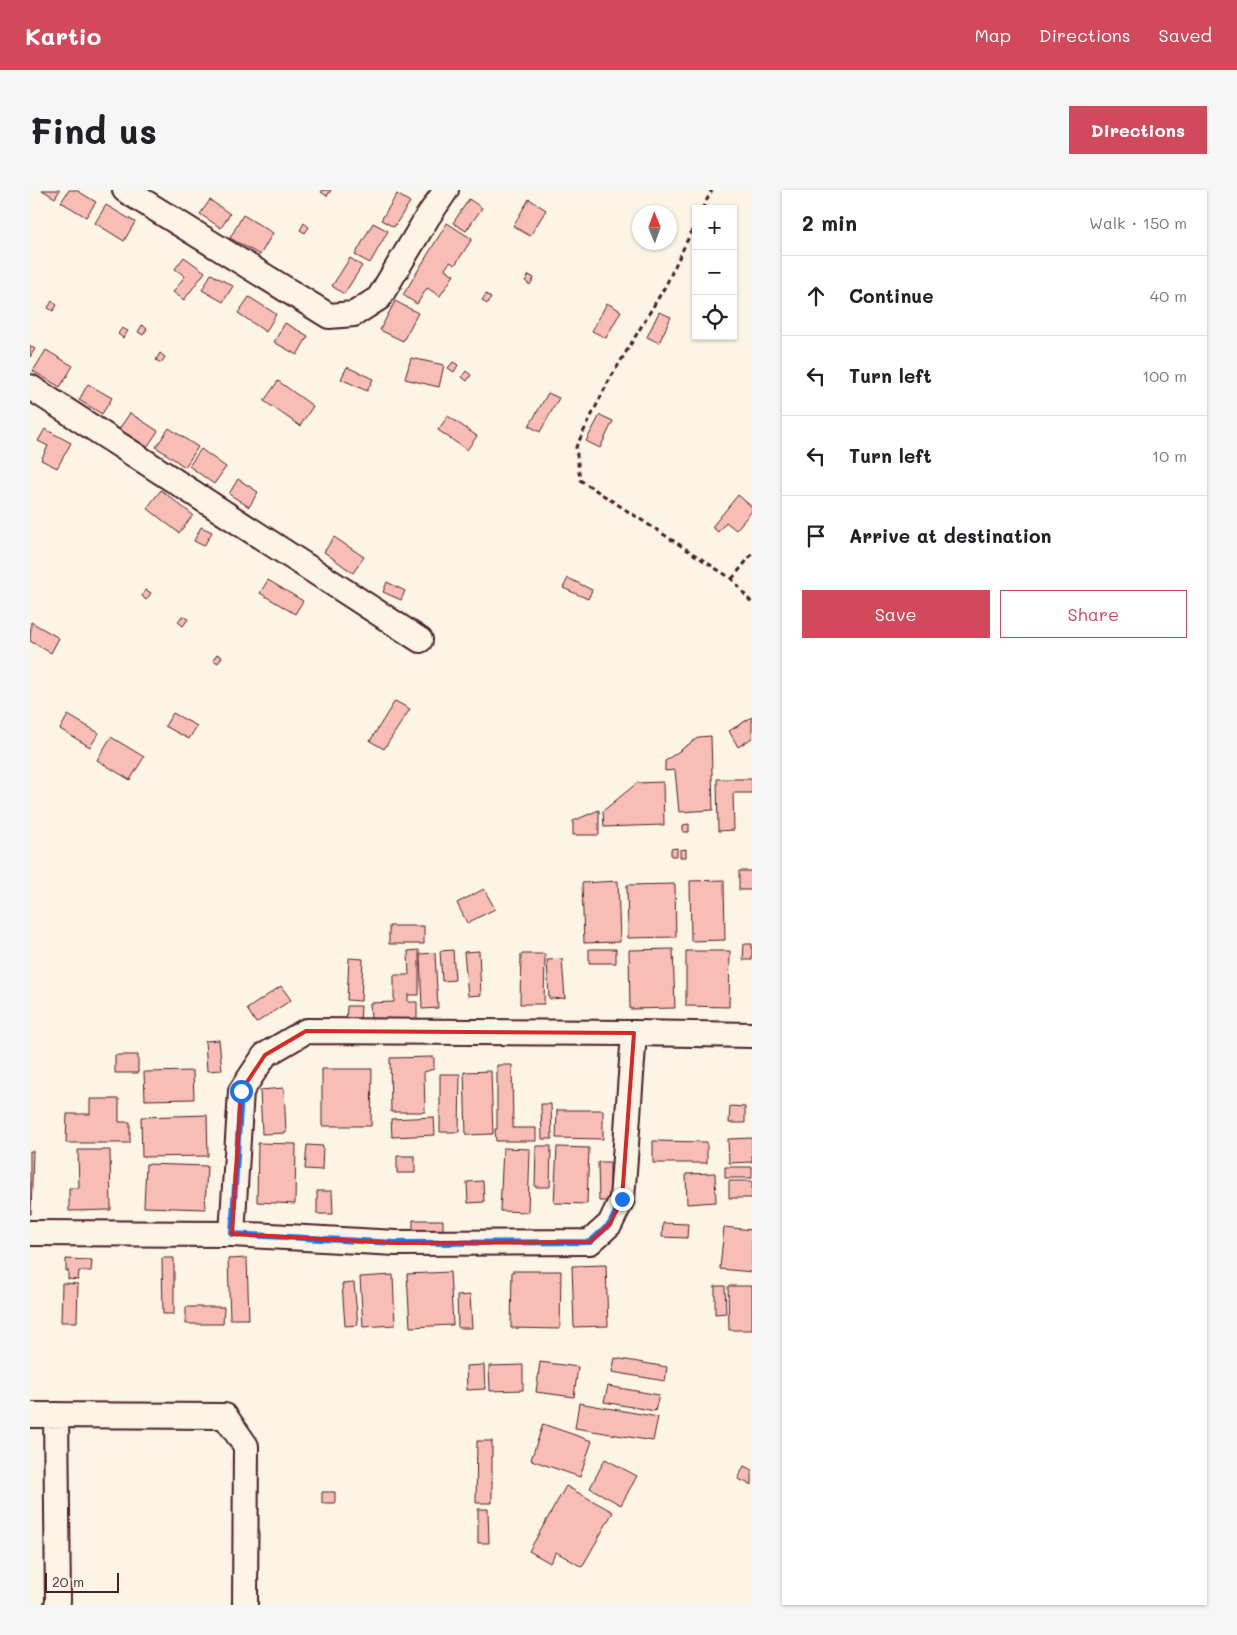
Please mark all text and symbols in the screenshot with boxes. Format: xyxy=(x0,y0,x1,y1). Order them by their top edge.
text: Kartio xyxy=(25,20,101,51)
text: Map xyxy=(974,23,1011,47)
text: Directions xyxy=(1039,23,1131,47)
text: Saved xyxy=(1159,23,1212,47)
button: Directions xyxy=(1069,106,1207,154)
text: Find us xyxy=(30,107,157,153)
north arrow xyxy=(632,205,677,250)
map controls xyxy=(692,205,737,340)
button: + xyxy=(692,205,737,250)
text: 2 min xyxy=(802,209,857,236)
text: Walk · 150 m xyxy=(1089,212,1187,233)
button: − xyxy=(692,250,737,295)
icon: ahead xyxy=(802,282,830,310)
text: Continue xyxy=(849,283,934,308)
text: 40 m xyxy=(1150,285,1187,306)
button: locate xyxy=(692,295,737,340)
icon: left xyxy=(802,362,830,390)
text: Turn left xyxy=(849,363,932,388)
text: 100 m xyxy=(1142,365,1187,386)
icon: left xyxy=(802,442,830,470)
text: Turn left xyxy=(849,443,932,468)
text: 10 m xyxy=(1152,445,1187,466)
icon: arrive xyxy=(802,522,830,550)
text: Arrive at destination xyxy=(849,523,1052,548)
button: Save xyxy=(802,590,990,638)
button: Share xyxy=(1000,590,1187,638)
route start xyxy=(230,1080,253,1103)
route end xyxy=(611,1188,634,1211)
scale bar xyxy=(45,1570,119,1593)
text: 20 m xyxy=(52,1572,84,1591)

